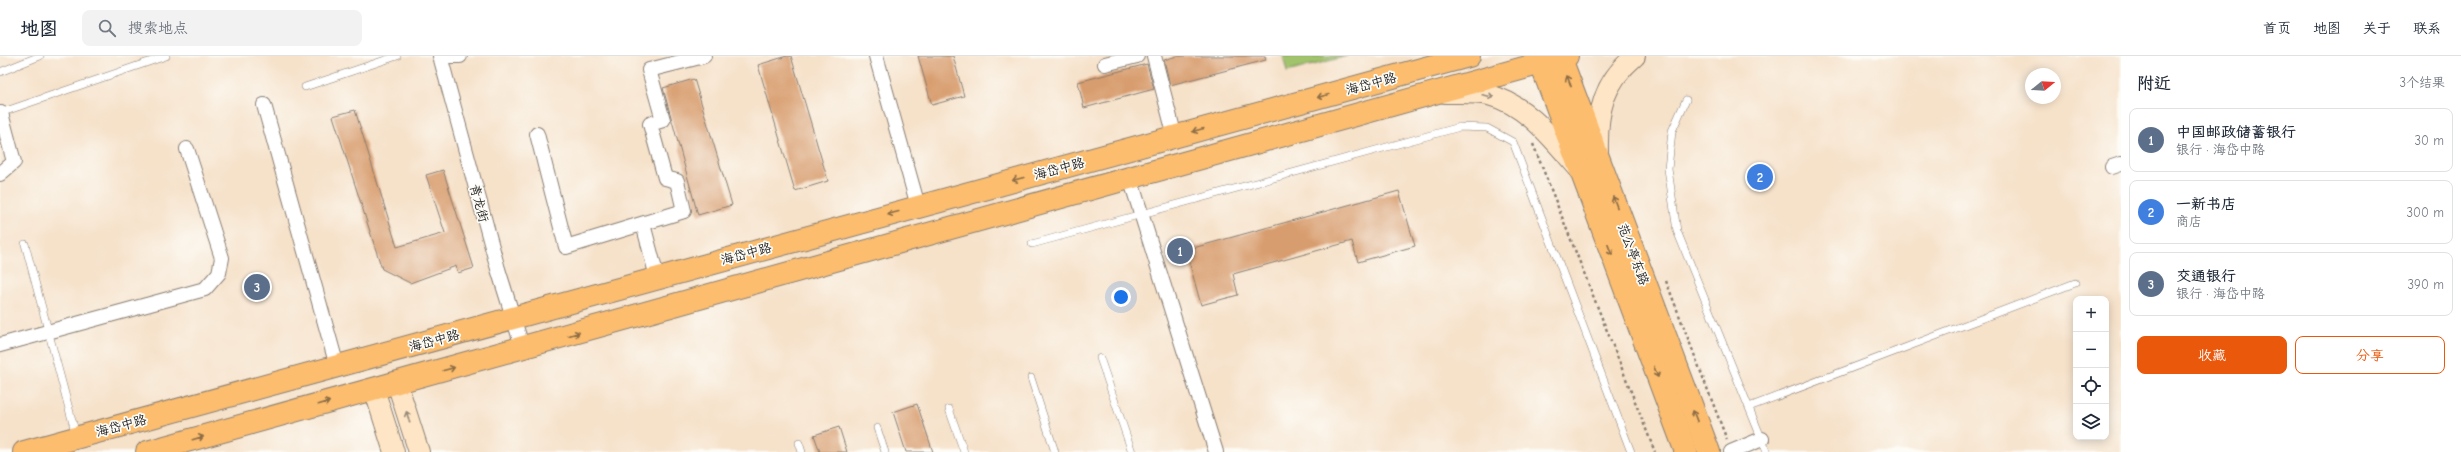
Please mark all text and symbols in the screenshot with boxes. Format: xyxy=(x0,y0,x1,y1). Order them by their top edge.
search box xyxy=(82,10,362,46)
icon: search xyxy=(96,17,118,39)
text: 地图 xyxy=(20,18,58,40)
text: 搜索地点 xyxy=(128,19,188,37)
text: 首页 xyxy=(2263,20,2291,37)
text: 地图 xyxy=(2313,20,2341,37)
text: 关于 xyxy=(2363,20,2391,37)
text: 联系 xyxy=(2413,20,2441,37)
north arrow xyxy=(2025,68,2061,104)
street label: 海岱中路 xyxy=(1344,70,1398,97)
text: 附近 xyxy=(2137,74,2171,93)
one-way arrow xyxy=(1564,75,1572,87)
text: 3个结果 xyxy=(2399,75,2445,90)
one-way arrow xyxy=(1481,92,1494,100)
one-way arrow xyxy=(1317,93,1330,100)
text: 中国邮政储蓄银行 xyxy=(2176,123,2296,141)
one-way arrow xyxy=(1191,127,1204,135)
text: 1 xyxy=(2148,133,2154,148)
text: 30 m xyxy=(2414,133,2444,148)
text: 银行 · 海岱中路 xyxy=(2176,142,2265,157)
street label: 海岱中路 xyxy=(1032,155,1086,182)
pin: 2 xyxy=(1747,162,1773,192)
one-way arrow xyxy=(1012,176,1025,183)
street label: 青龙街 xyxy=(467,182,492,224)
text: 一新书店 xyxy=(2176,195,2236,213)
one-way arrow xyxy=(1610,197,1618,209)
text: 2 xyxy=(2148,205,2154,220)
text: 300 m xyxy=(2406,205,2444,220)
one-way arrow xyxy=(886,210,899,217)
text: 商店 xyxy=(2176,214,2202,229)
street label: 范公亭东路 xyxy=(1615,221,1652,287)
pin: 1 xyxy=(1167,236,1193,266)
street label: 海岱中路 xyxy=(719,240,773,267)
one-way arrow xyxy=(1607,244,1615,256)
text: 交通银行 xyxy=(2176,267,2236,285)
pin: 3 xyxy=(244,272,270,302)
text: 3 xyxy=(2148,277,2154,292)
text: 390 m xyxy=(2408,277,2444,292)
text: 银行 · 海岱中路 xyxy=(2176,286,2265,301)
your location xyxy=(1111,287,1131,307)
map controls xyxy=(2073,296,2109,440)
button: + xyxy=(2073,296,2109,332)
street label: 海岱中路 xyxy=(407,327,461,354)
one-way arrow xyxy=(568,330,581,337)
button: − xyxy=(2073,332,2109,368)
button: 收藏 xyxy=(2137,336,2287,374)
button: 分享 xyxy=(2295,336,2445,374)
one-way arrow xyxy=(442,365,455,372)
one-way arrow xyxy=(1653,365,1661,377)
button: locate xyxy=(2073,368,2109,404)
one-way arrow xyxy=(317,399,330,406)
button: layers xyxy=(2073,404,2109,440)
one-way arrow xyxy=(1691,410,1699,422)
one-way arrow xyxy=(404,411,411,424)
street label: 海岱中路 xyxy=(94,412,148,439)
one-way arrow xyxy=(192,434,205,441)

